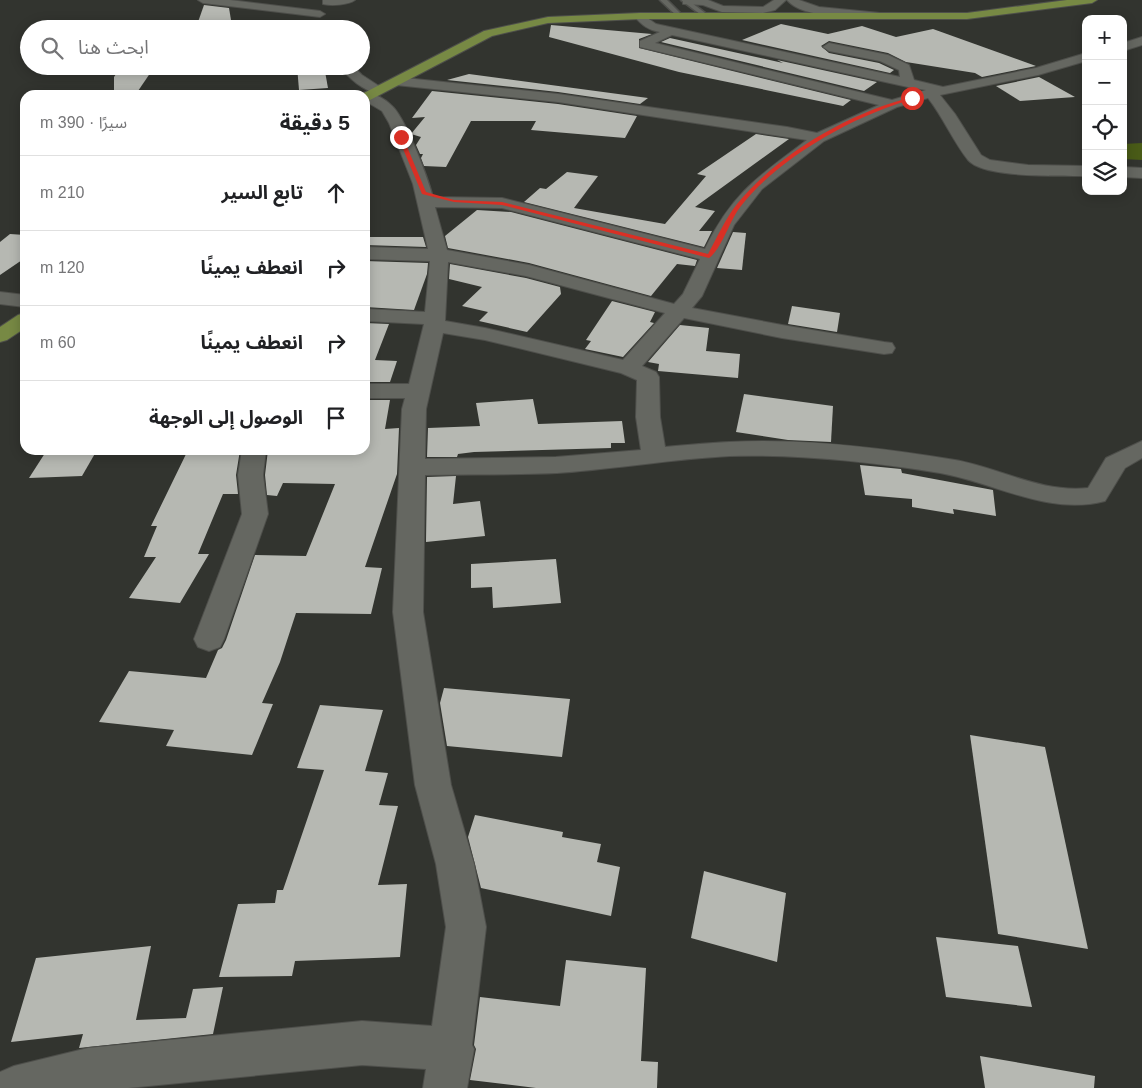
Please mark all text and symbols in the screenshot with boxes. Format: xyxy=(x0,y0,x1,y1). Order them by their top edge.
map controls xyxy=(1082,15,1127,195)
button: + xyxy=(1082,15,1127,60)
search box xyxy=(20,20,370,75)
icon: search xyxy=(38,34,66,62)
text: ابحث هنا xyxy=(78,37,149,58)
button: − xyxy=(1082,60,1127,105)
route start xyxy=(901,87,924,110)
button: locate xyxy=(1082,105,1127,150)
text: 5 دقيقة xyxy=(280,111,350,134)
text: سيرًا · 390 m xyxy=(40,114,127,131)
route end xyxy=(390,126,413,149)
button: layers xyxy=(1082,150,1127,195)
icon: ahead xyxy=(322,179,350,207)
text: تابع السير xyxy=(221,182,303,203)
text: 210 m xyxy=(40,184,84,201)
icon: right xyxy=(322,254,350,282)
text: انعطف يمينًا xyxy=(201,257,303,278)
text: 120 m xyxy=(40,259,84,276)
icon: right xyxy=(322,329,350,357)
text: انعطف يمينًا xyxy=(201,332,303,353)
text: 60 m xyxy=(40,334,76,351)
icon: arrive xyxy=(322,404,350,432)
text: الوصول إلى الوجهة xyxy=(149,407,303,428)

